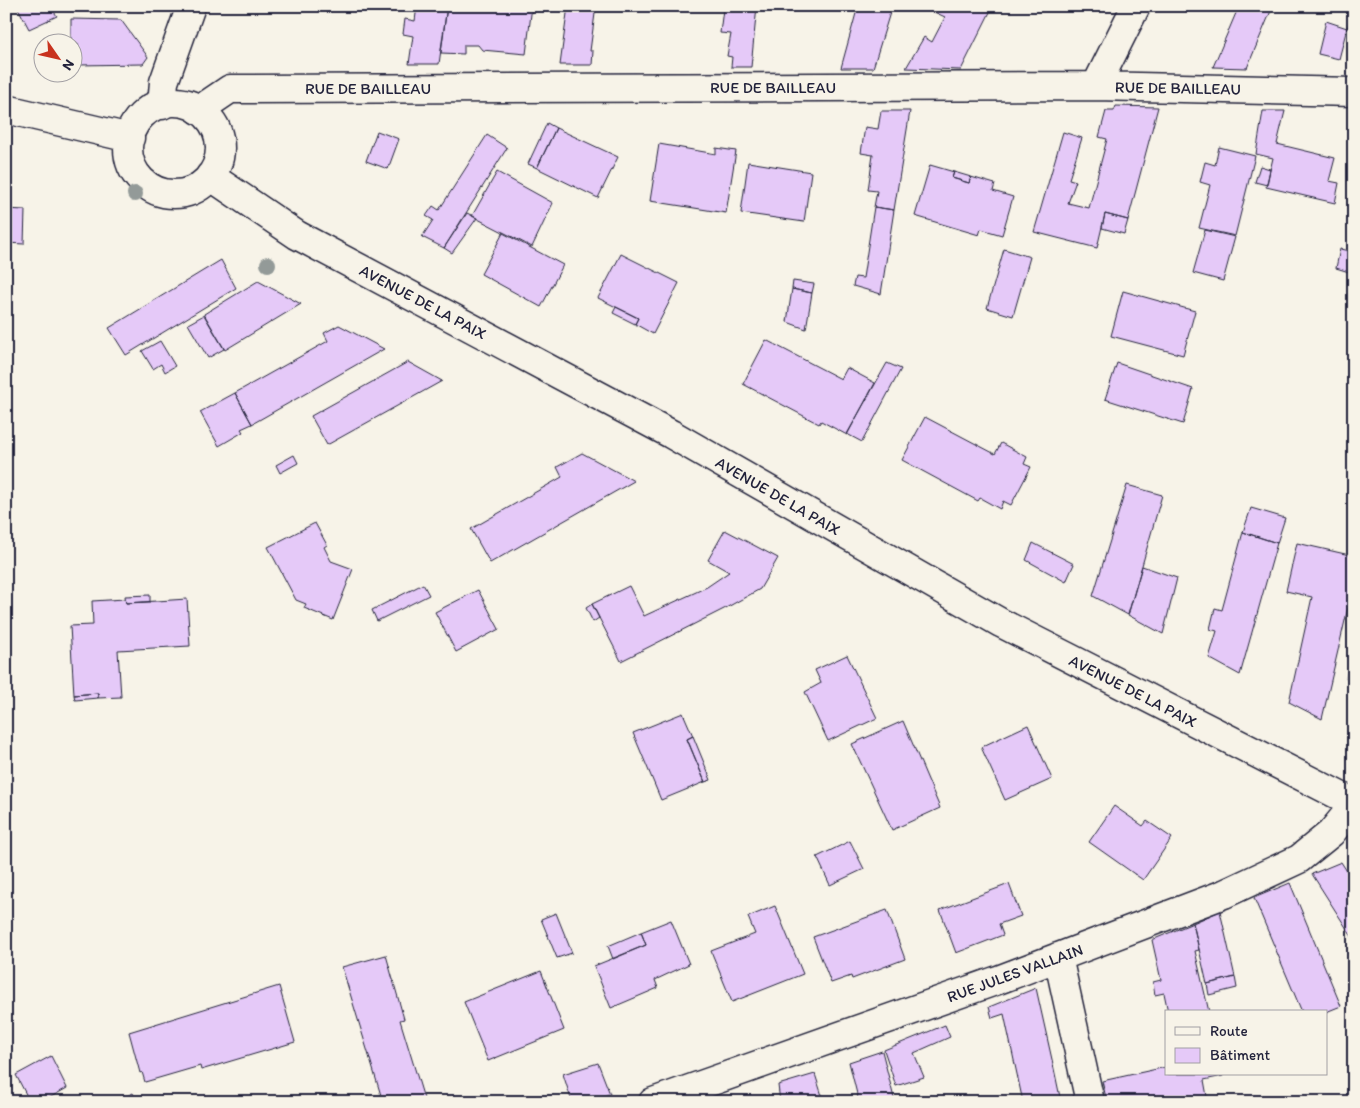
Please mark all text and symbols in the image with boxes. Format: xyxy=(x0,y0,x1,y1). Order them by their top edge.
north arrow xyxy=(32,32,82,82)
text: N xyxy=(59,56,78,74)
street label: RUE DE BAILLEAU xyxy=(1115,77,1241,99)
street label: RUE DE BAILLEAU xyxy=(710,78,836,97)
street label: RUE DE BAILLEAU xyxy=(305,79,431,98)
street label: AVENUE DE LA PAIX xyxy=(356,261,490,343)
street label: AVENUE DE LA PAIX xyxy=(712,453,844,539)
street label: AVENUE DE LA PAIX xyxy=(1066,651,1200,731)
street label: RUE JULES VALLAIN xyxy=(944,940,1086,1006)
legend xyxy=(1165,1010,1328,1076)
text: Route xyxy=(1210,1022,1248,1040)
text: Bâtiment xyxy=(1210,1046,1271,1064)

